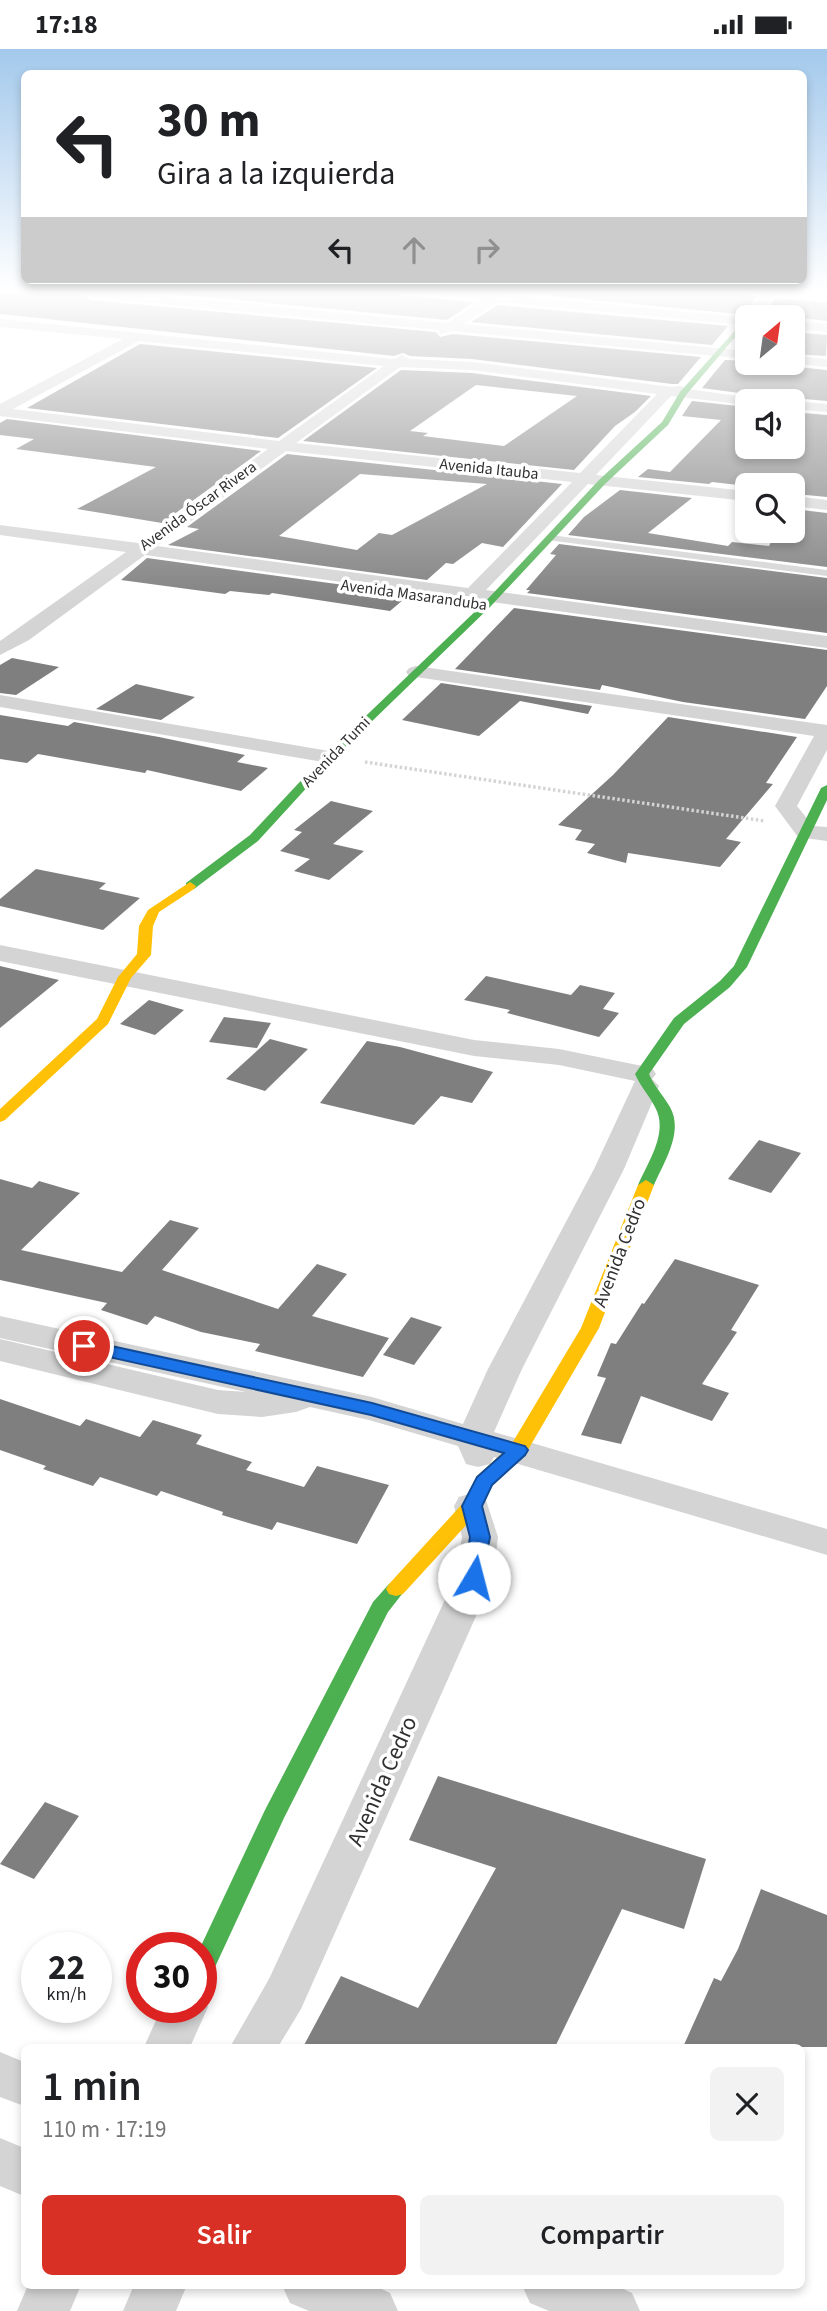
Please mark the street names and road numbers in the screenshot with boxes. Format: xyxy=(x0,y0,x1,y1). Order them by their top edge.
street label: Avenida Itauba xyxy=(438,453,540,485)
street label: Avenida Óscar Rivera xyxy=(135,456,261,556)
street label: Avenida Masaranduba xyxy=(339,574,489,616)
street label: Avenida Tumi xyxy=(297,712,375,792)
street label: Avenida Cedro xyxy=(587,1195,653,1311)
street label: Avenida Cedro xyxy=(339,1711,425,1851)

